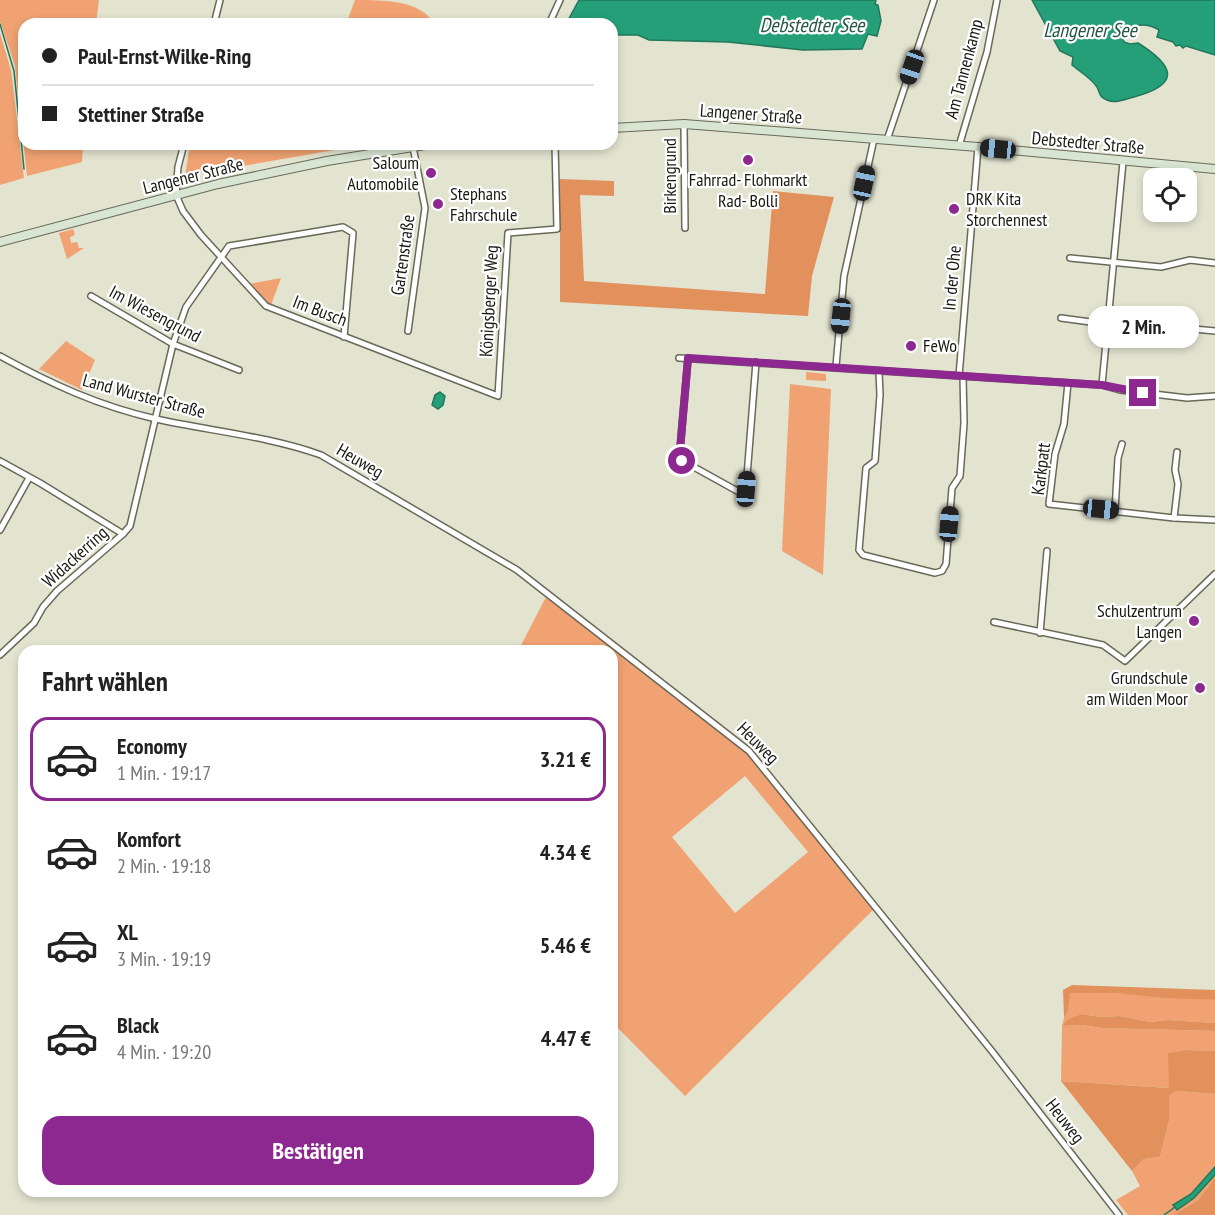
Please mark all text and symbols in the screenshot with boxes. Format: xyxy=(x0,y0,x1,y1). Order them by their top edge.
water label: Debstedter See xyxy=(760,12,866,38)
street label: Am Tannenkamp xyxy=(939,16,988,121)
water label: Langener See xyxy=(1043,17,1138,43)
text: Paul-Ernst-Wilke-Ring xyxy=(78,42,251,70)
car xyxy=(898,47,926,87)
street label: Langener Straße xyxy=(699,98,803,129)
text: Stettiner Straße xyxy=(78,100,204,128)
street label: Debstedter Straße xyxy=(1031,126,1145,159)
street label: Birkengrund xyxy=(658,138,681,214)
car xyxy=(979,138,1017,160)
place label: Saloum Automobile xyxy=(347,151,419,195)
street label: Langener Straße xyxy=(140,152,245,199)
marker: Fahrrad- Flohmarkt Rad- Bolli xyxy=(741,153,755,167)
car xyxy=(851,164,877,202)
marker: Saloum Automobile xyxy=(424,166,438,180)
place label: Fahrrad- Flohmarkt Rad- Bolli xyxy=(689,168,807,212)
map controls xyxy=(1143,168,1197,222)
button: locate xyxy=(1143,168,1197,222)
place label: Stephans Fahrschule xyxy=(450,182,517,226)
place label: DRK Kita Storchennest xyxy=(966,187,1047,231)
marker: Stephans Fahrschule xyxy=(431,197,445,211)
marker: DRK Kita Storchennest xyxy=(947,202,961,216)
street label: Gartenstraße xyxy=(385,213,420,297)
street label: Königsberger Weg xyxy=(474,244,503,357)
street label: In der Ohe xyxy=(937,245,966,311)
street label: Im Wiesengrund xyxy=(105,280,205,347)
street label: Im Busch xyxy=(290,290,351,331)
car xyxy=(830,297,852,335)
callout: 2 Min. xyxy=(1088,306,1198,348)
text: 2 Min. xyxy=(1121,314,1166,340)
place label: FeWo xyxy=(923,334,957,357)
marker: FeWo xyxy=(904,339,918,353)
street label: Land Wurster Straße xyxy=(80,368,208,423)
route end xyxy=(1129,379,1156,406)
street label: Heuweg xyxy=(333,438,388,483)
street label: Karkpatt xyxy=(1026,441,1055,496)
route start xyxy=(668,447,695,474)
car xyxy=(736,470,756,508)
car xyxy=(1082,498,1120,520)
car xyxy=(938,505,960,543)
street label: Widackerring xyxy=(37,521,112,592)
place label: Schulzentrum Langen xyxy=(1097,599,1182,643)
marker: Schulzentrum Langen xyxy=(1187,614,1201,628)
text: Fahrt wählen xyxy=(42,664,168,698)
place label: Grundschule am Wilden Moor xyxy=(1086,666,1188,710)
marker: Grundschule am Wilden Moor xyxy=(1193,681,1207,695)
street label: Heuweg xyxy=(732,717,784,769)
icon: car xyxy=(45,732,99,786)
text: Economy xyxy=(117,732,187,760)
text: 3.21 € xyxy=(540,745,591,773)
text: 1 Min. · 19:17 xyxy=(117,760,211,786)
icon: car xyxy=(45,825,99,879)
text: Komfort xyxy=(117,825,181,853)
text: 4.34 € xyxy=(540,838,591,866)
text: 2 Min. · 19:18 xyxy=(117,853,211,879)
icon: car xyxy=(45,918,99,972)
text: XL xyxy=(117,918,138,946)
text: 5.46 € xyxy=(540,931,591,959)
text: 3 Min. · 19:19 xyxy=(117,946,211,972)
icon: car xyxy=(45,1011,99,1065)
text: Black xyxy=(117,1011,159,1039)
text: 4.47 € xyxy=(541,1024,591,1052)
text: 4 Min. · 19:20 xyxy=(117,1039,211,1065)
street label: Heuweg xyxy=(1041,1094,1090,1148)
button: Bestätigen xyxy=(42,1116,594,1185)

